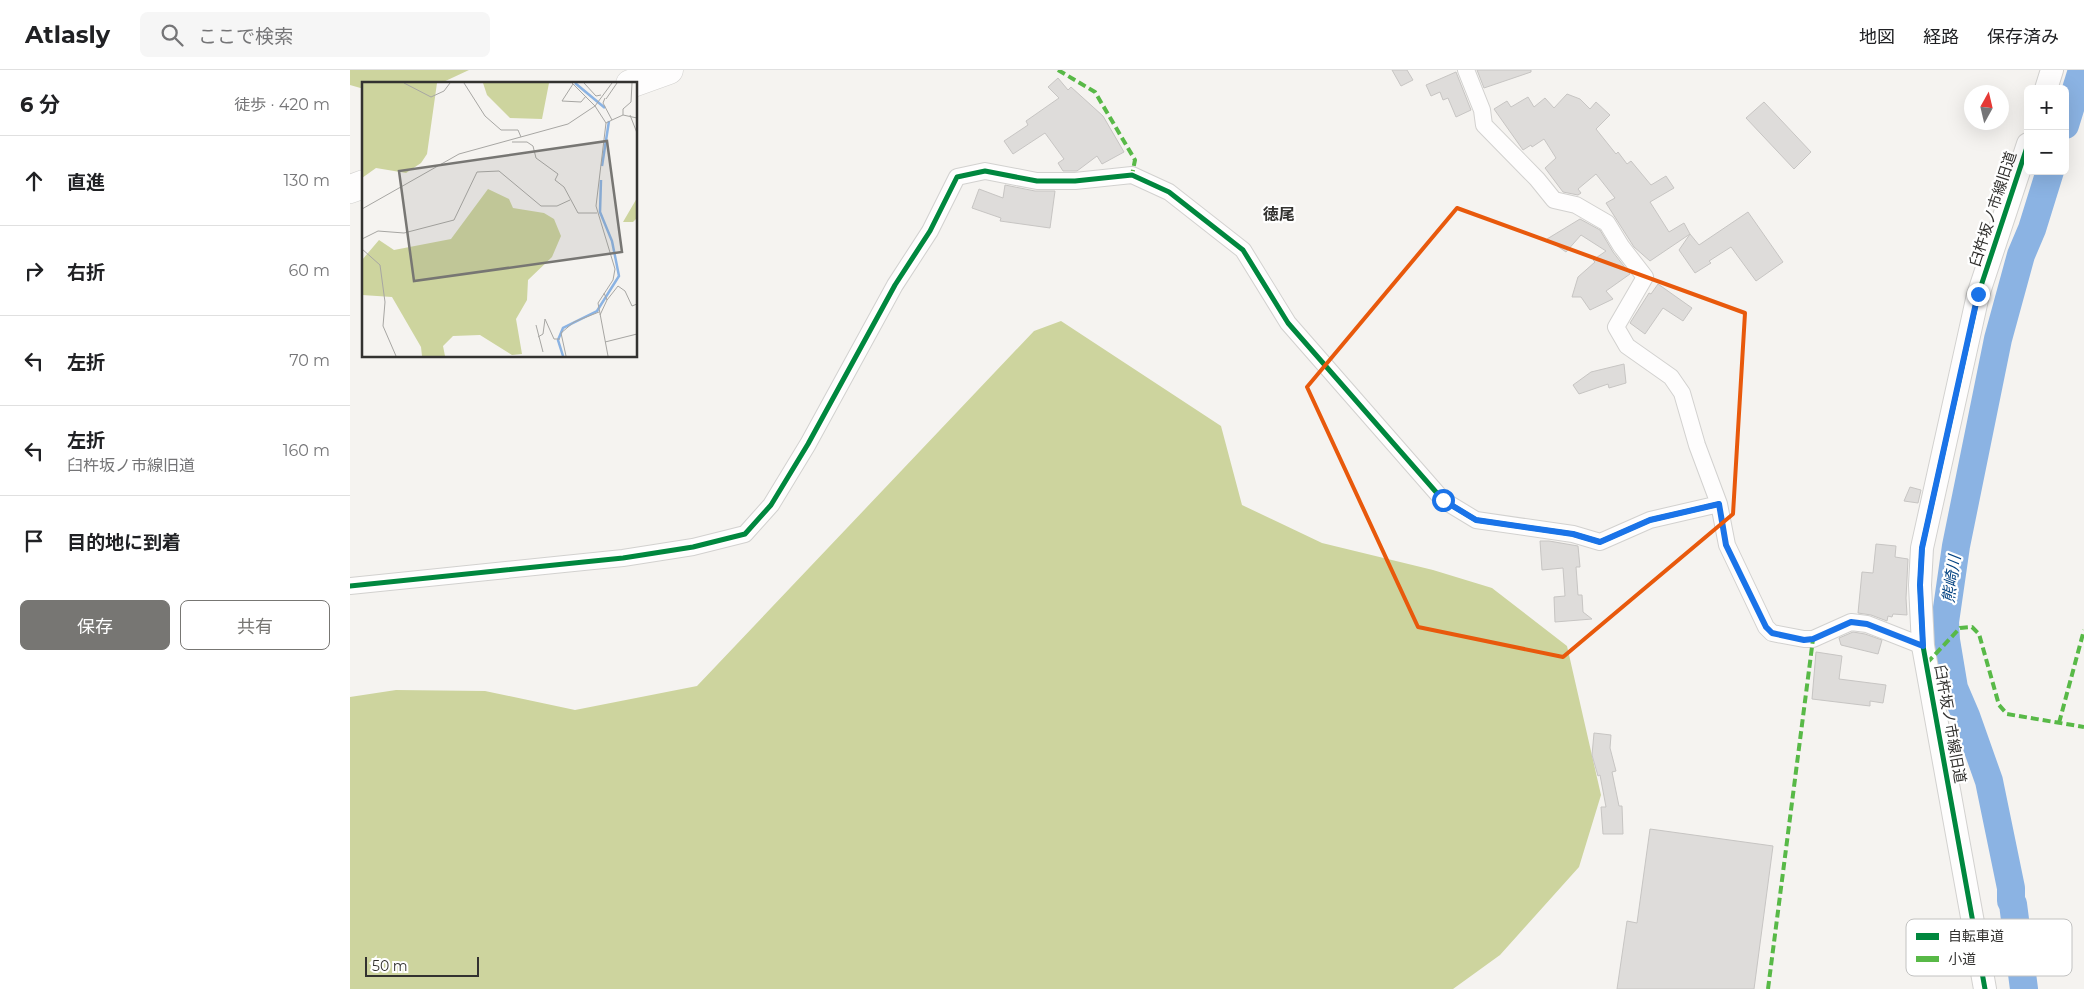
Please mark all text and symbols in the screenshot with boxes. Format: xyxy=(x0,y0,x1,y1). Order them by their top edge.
search box xyxy=(140,12,490,57)
text: Atlasly xyxy=(25,20,110,49)
icon: search xyxy=(158,21,186,49)
text: ここで検索 xyxy=(198,25,293,48)
text: 地図 xyxy=(1859,26,1895,48)
text: 経路 xyxy=(1923,26,1959,48)
text: 保存済み xyxy=(1987,26,2059,48)
inset map xyxy=(362,82,638,358)
north arrow xyxy=(1964,85,2009,130)
map controls xyxy=(2024,85,2069,175)
button: + xyxy=(2024,85,2069,130)
text: 6 分 xyxy=(20,92,60,117)
text: 徒歩 · 420 m xyxy=(234,95,330,114)
button: − xyxy=(2024,130,2069,175)
street label: 臼杵坂ノ市線旧道 xyxy=(1965,149,2020,269)
icon: ahead xyxy=(20,167,48,195)
text: 直進 xyxy=(67,171,105,194)
text: 130 m xyxy=(283,171,330,190)
district label: 徳尾 xyxy=(1263,205,1295,224)
icon: right xyxy=(20,257,48,285)
text: 右折 xyxy=(67,261,105,284)
text: 60 m xyxy=(288,261,330,280)
route end xyxy=(1967,283,1990,306)
icon: left xyxy=(20,347,48,375)
text: 左折 xyxy=(67,351,105,374)
text: 70 m xyxy=(289,351,330,370)
text: 左折 xyxy=(67,429,105,452)
icon: left xyxy=(20,437,48,465)
text: 160 m xyxy=(283,441,330,460)
text: 臼杵坂ノ市線旧道 xyxy=(67,456,195,475)
route start xyxy=(1432,489,1455,512)
icon: arrive xyxy=(20,527,48,555)
text: 目的地に到着 xyxy=(67,531,181,554)
water label: 熊崎川 xyxy=(1939,552,1965,604)
button: 保存 xyxy=(20,600,170,650)
button: 共有 xyxy=(180,600,330,650)
street label: 臼杵坂ノ市線旧道 xyxy=(1931,663,1970,785)
legend xyxy=(1906,919,2072,976)
text: 自転車道 xyxy=(1948,927,2004,945)
text: 小道 xyxy=(1948,950,1976,968)
scale bar xyxy=(365,954,479,977)
text: 50 m xyxy=(372,957,408,975)

